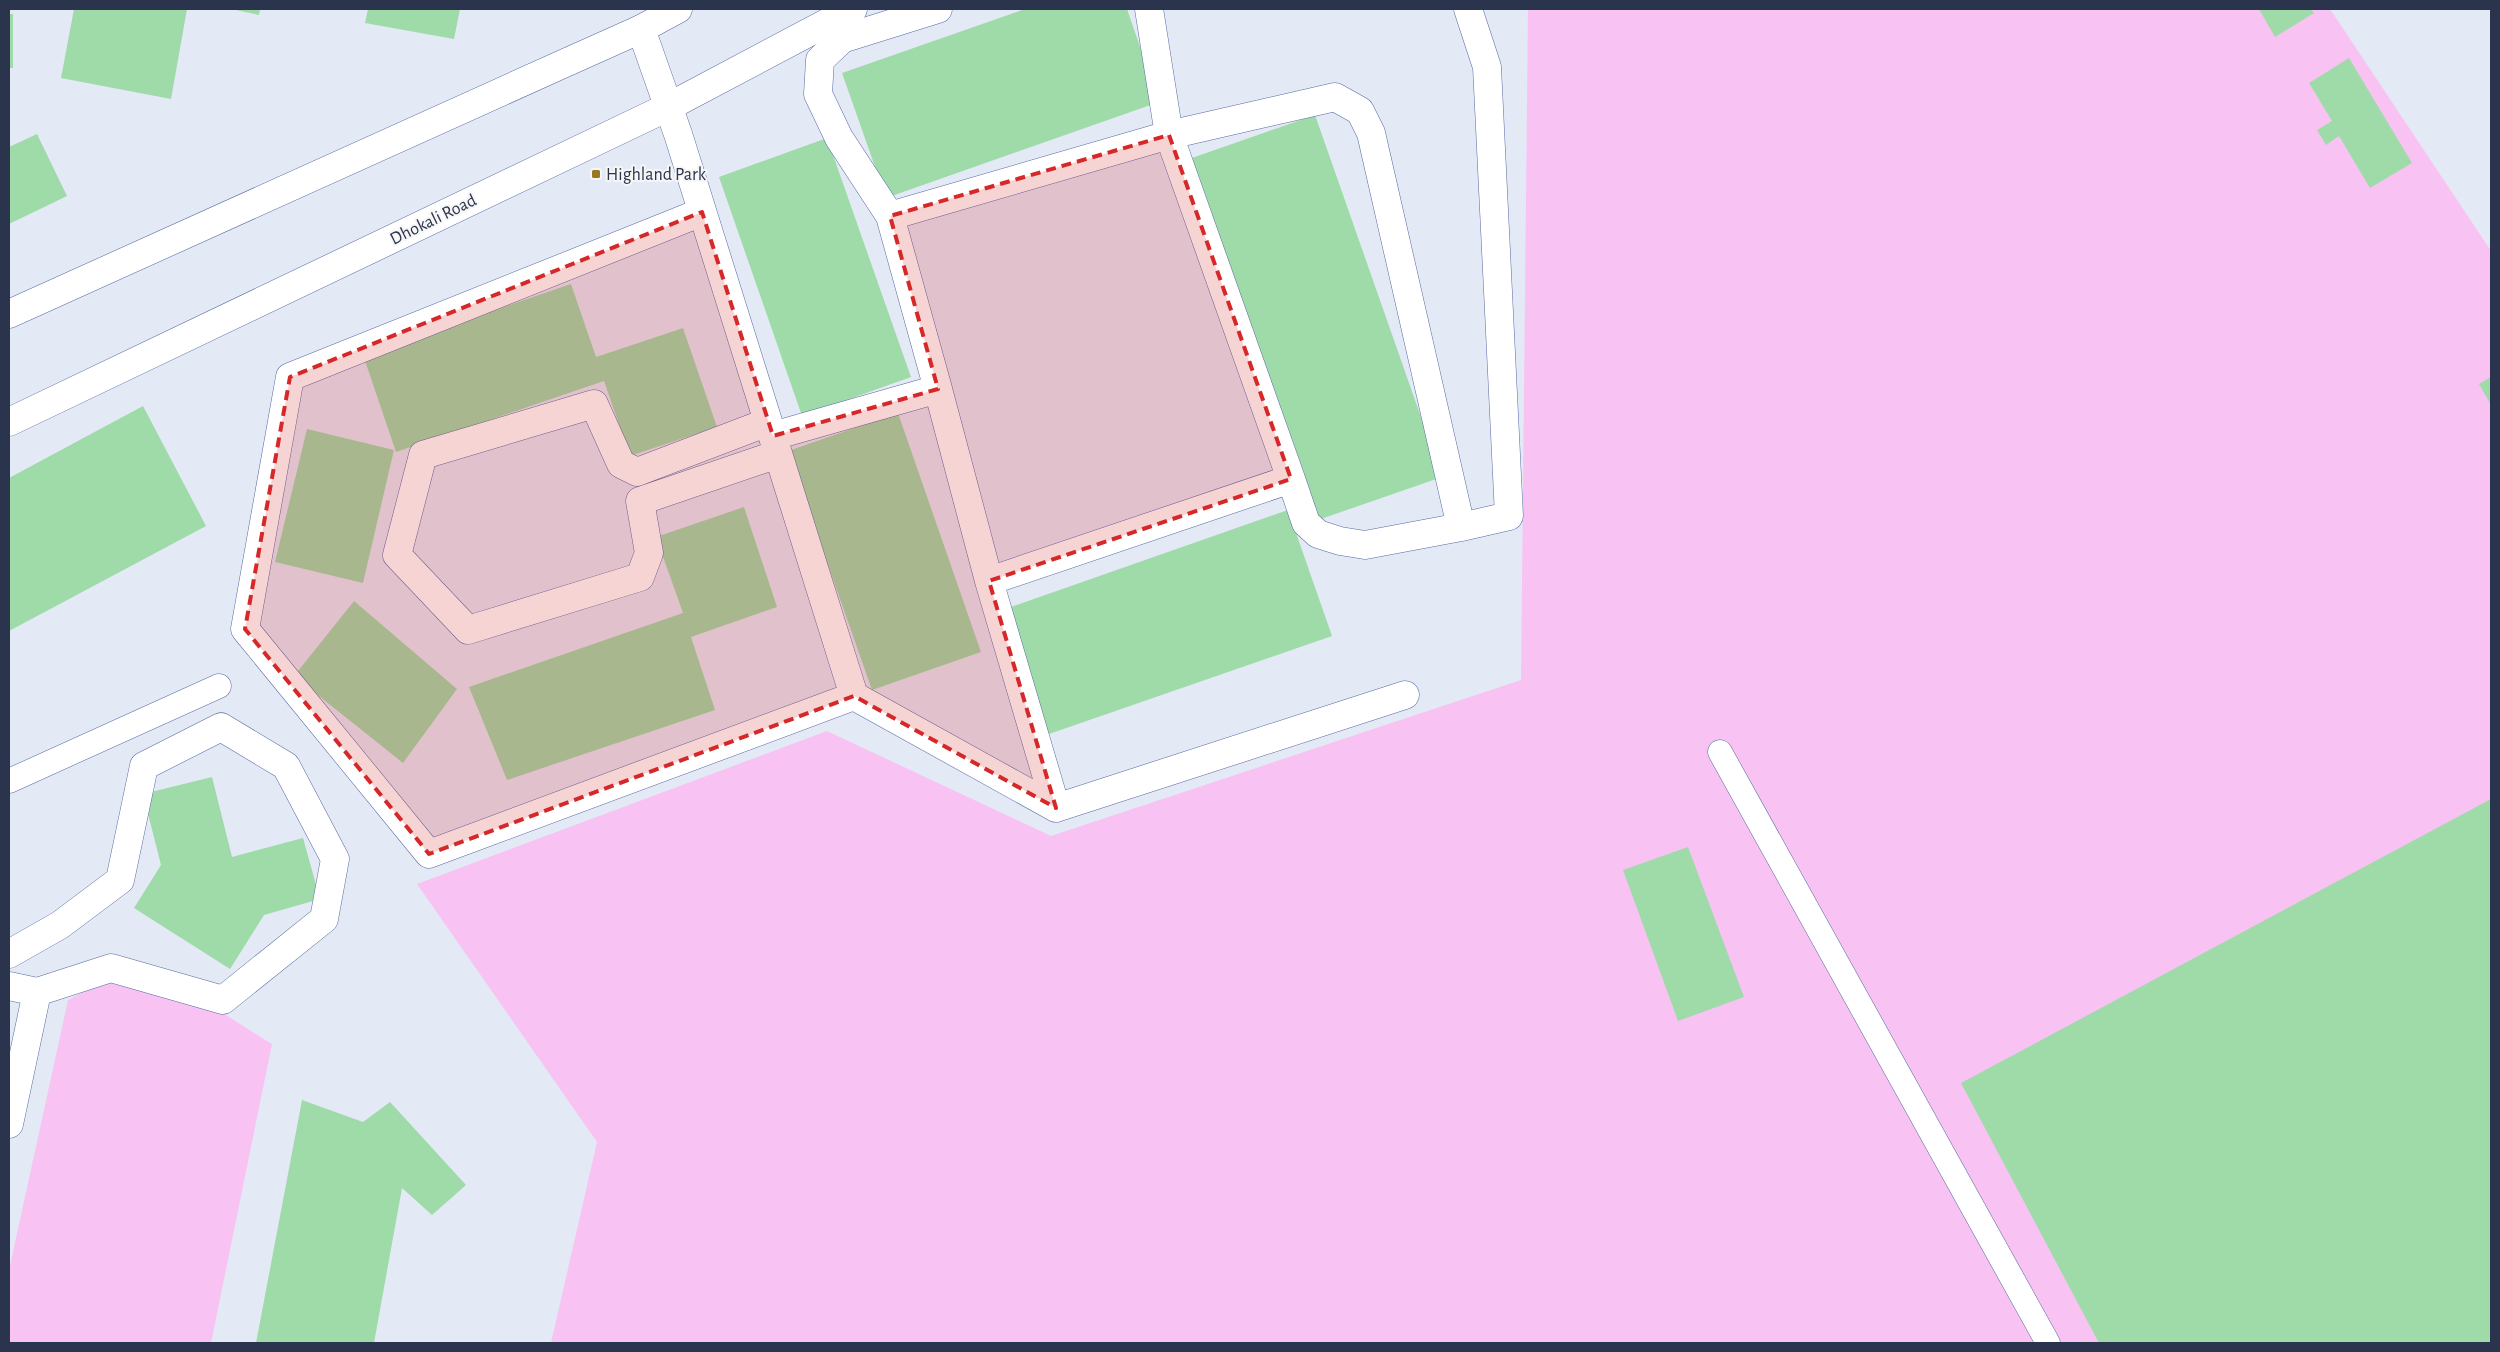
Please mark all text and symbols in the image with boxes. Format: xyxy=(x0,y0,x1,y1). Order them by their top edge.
place label: Highland Park xyxy=(606,166,707,184)
marker: Highland Park xyxy=(590,168,602,180)
street label: Dhokali Road xyxy=(387,191,479,248)

